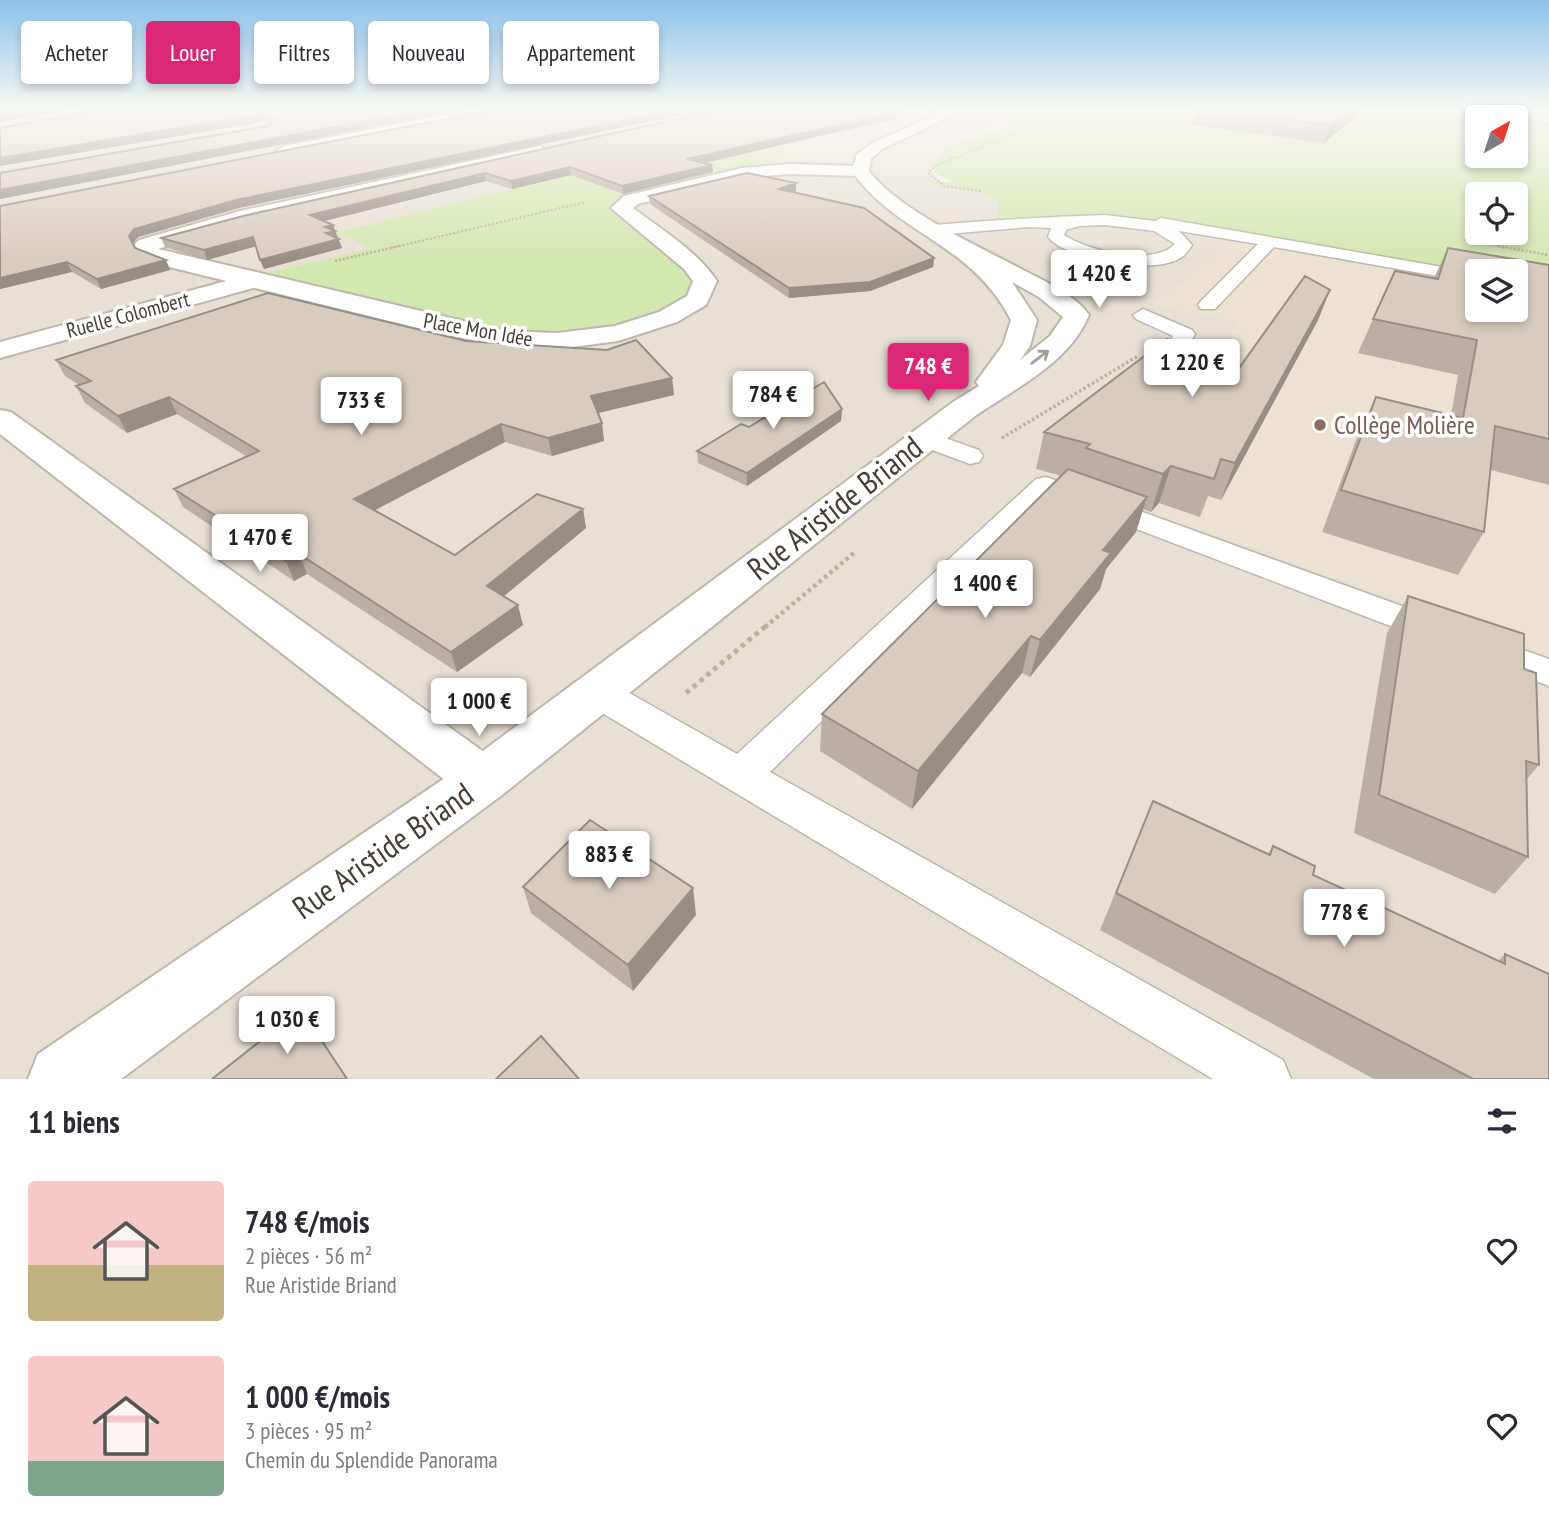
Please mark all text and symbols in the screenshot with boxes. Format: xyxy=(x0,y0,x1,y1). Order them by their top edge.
chip: Acheter xyxy=(21,21,132,84)
chip: Louer xyxy=(146,21,240,84)
chip: Filtres xyxy=(254,21,354,84)
chip: Nouveau xyxy=(368,21,489,84)
chip: Appartement xyxy=(503,21,659,84)
north arrow xyxy=(1465,105,1528,168)
map controls xyxy=(1465,105,1528,322)
button: locate xyxy=(1465,182,1528,245)
pin: 1 420 € xyxy=(1034,250,1164,310)
text: 1 420 € xyxy=(1067,258,1131,287)
button: layers xyxy=(1465,259,1528,322)
street label: Ruelle Colombert xyxy=(63,285,193,344)
street label: Place Mon Idée xyxy=(421,307,535,352)
pin: 1 220 € xyxy=(1127,340,1257,399)
pin: 748 € xyxy=(879,344,977,403)
text: 1 220 € xyxy=(1160,347,1224,376)
one-way arrow xyxy=(1030,349,1049,364)
text: 748 € xyxy=(904,351,952,380)
pin: 784 € xyxy=(724,372,822,431)
pin: 733 € xyxy=(312,378,410,437)
text: 784 € xyxy=(749,379,797,408)
text: 733 € xyxy=(337,385,385,414)
place label: Collège Molière xyxy=(1334,408,1475,441)
marker: Collège Molière xyxy=(1312,417,1328,433)
street label: Rue Aristide Briand xyxy=(738,426,931,589)
pin: 1 470 € xyxy=(195,514,325,574)
text: 1 470 € xyxy=(228,522,292,551)
pin: 1 400 € xyxy=(920,560,1050,620)
text: 1 400 € xyxy=(953,568,1017,597)
pin: 1 000 € xyxy=(414,678,544,738)
text: 1 000 € xyxy=(447,686,511,715)
street label: Rue Aristide Briand xyxy=(284,772,481,928)
pin: 883 € xyxy=(560,832,658,891)
text: 883 € xyxy=(585,839,633,868)
pin: 778 € xyxy=(1295,890,1393,949)
text: 778 € xyxy=(1320,897,1368,926)
pin: 1 030 € xyxy=(222,996,352,1056)
text: 1 030 € xyxy=(255,1004,319,1033)
text: 11 biens xyxy=(28,1102,120,1141)
icon: filters xyxy=(1483,1102,1521,1140)
text: 748 €/mois xyxy=(245,1202,369,1241)
icon: home xyxy=(84,1209,168,1293)
icon: heart xyxy=(1483,1232,1521,1270)
text: 2 pièces · 56 m² xyxy=(245,1241,372,1270)
text: Rue Aristide Briand xyxy=(245,1270,397,1299)
text: 1 000 €/mois xyxy=(245,1377,390,1416)
icon: home xyxy=(84,1384,168,1468)
icon: heart xyxy=(1483,1407,1521,1445)
text: 3 pièces · 95 m² xyxy=(245,1416,372,1445)
text: Chemin du Splendide Panorama xyxy=(245,1445,498,1474)

